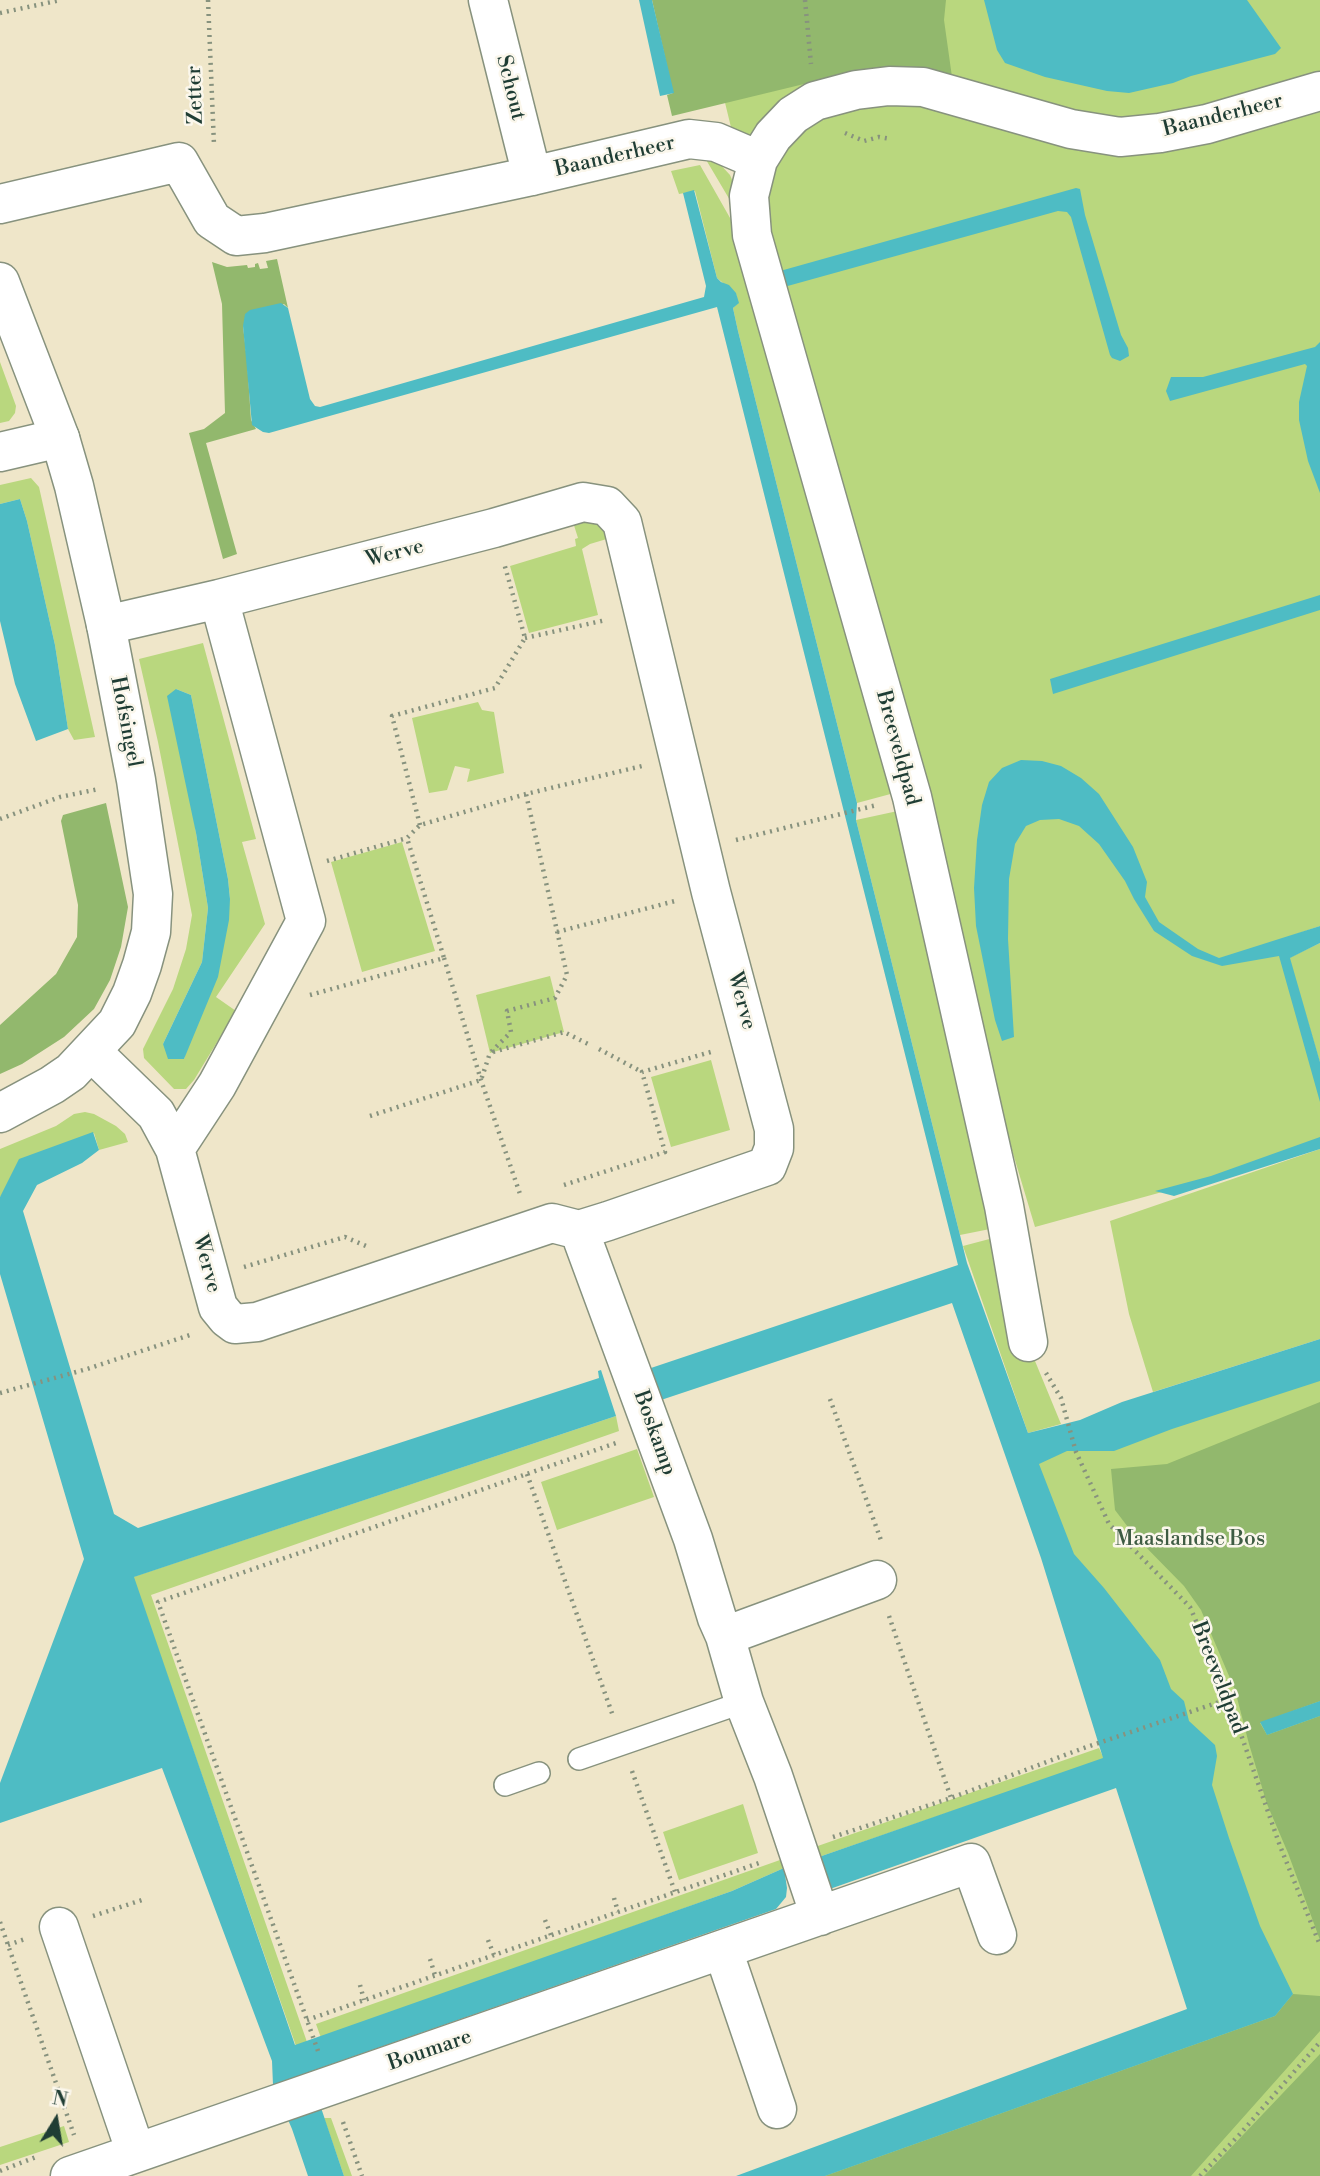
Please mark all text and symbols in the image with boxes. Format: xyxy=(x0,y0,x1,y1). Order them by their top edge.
street label: Schout xyxy=(490,53,530,123)
street label: Zetter xyxy=(182,65,210,125)
street label: Baanderheer xyxy=(1160,89,1286,143)
street label: Baanderheer xyxy=(552,131,678,183)
street label: Werve xyxy=(363,535,427,573)
street label: Hofsingel xyxy=(104,674,146,770)
street label: Breeveldpad xyxy=(870,688,924,808)
street label: Werve xyxy=(721,969,761,1033)
street label: Werve xyxy=(186,1232,226,1296)
street label: Boskamp xyxy=(627,1387,681,1479)
park label: Maaslandse Bos xyxy=(1115,1527,1265,1553)
street label: Breeveldpad xyxy=(1185,1618,1251,1738)
street label: Boumare xyxy=(385,2025,475,2077)
north arrow xyxy=(21,2085,91,2155)
text: N xyxy=(50,2086,70,2113)

